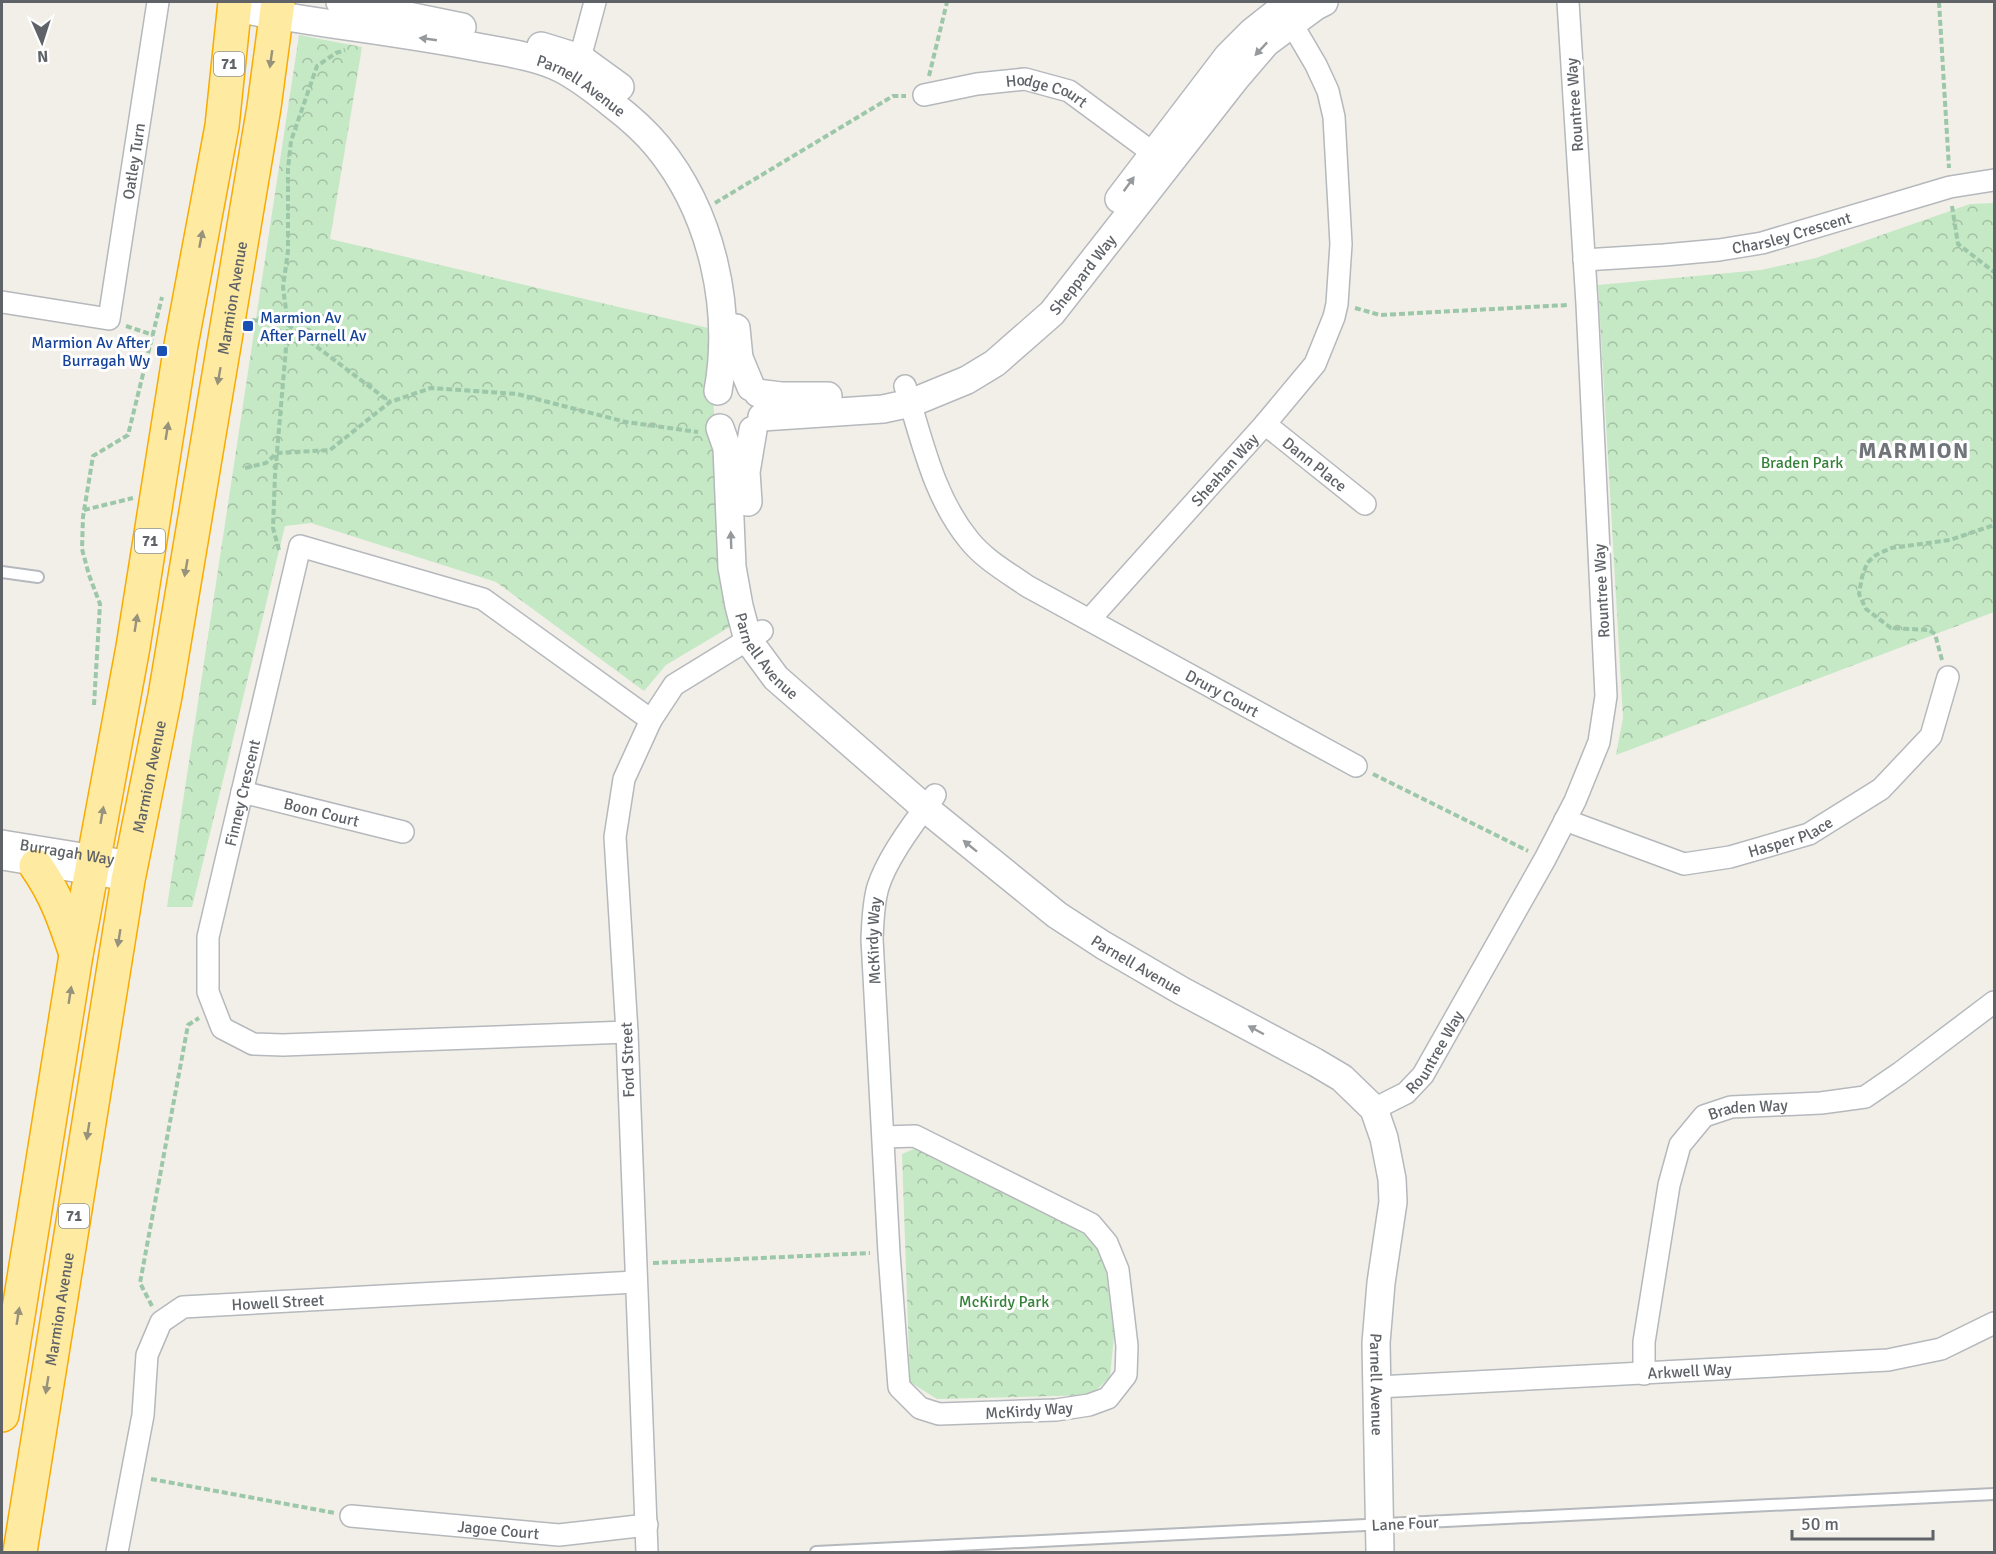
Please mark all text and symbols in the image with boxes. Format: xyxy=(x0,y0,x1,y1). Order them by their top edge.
north arrow xyxy=(12,12,72,72)
one-way arrow xyxy=(419,34,438,43)
one-way arrow xyxy=(1255,42,1269,56)
text: N xyxy=(37,46,49,66)
one-way arrow xyxy=(266,50,275,69)
street label: Parnell Avenue xyxy=(534,51,629,122)
road number: 71 xyxy=(214,52,244,76)
street label: Rountree Way xyxy=(1562,57,1588,153)
street label: Hodge Court xyxy=(1005,70,1092,113)
street label: Oatley Turn xyxy=(119,122,150,201)
one-way arrow xyxy=(1123,177,1135,192)
street label: Charsley Crescent xyxy=(1731,208,1854,259)
one-way arrow xyxy=(197,229,206,248)
street label: Sheppard Way xyxy=(1045,230,1121,319)
street label: Marmion Avenue xyxy=(214,240,252,356)
place label: Marmion Av After Parnell Av xyxy=(260,308,367,346)
marker: Marmion Av After Parnell Av xyxy=(241,319,255,333)
place label: Marmion Av After Burragah Wy xyxy=(31,333,151,371)
marker: Marmion Av After Burragah Wy xyxy=(155,344,169,358)
one-way arrow xyxy=(214,367,223,386)
one-way arrow xyxy=(163,421,172,440)
street label: Sheahan Way xyxy=(1187,429,1263,511)
street label: Dann Place xyxy=(1278,433,1351,497)
district label: MARMION xyxy=(1858,437,1970,464)
park label: Braden Park xyxy=(1761,453,1843,473)
road number: 71 xyxy=(135,529,165,553)
one-way arrow xyxy=(726,531,735,550)
street label: Rountree Way xyxy=(1590,543,1614,639)
one-way arrow xyxy=(181,559,190,578)
street label: Parnell Avenue xyxy=(730,610,802,704)
one-way arrow xyxy=(132,614,141,633)
street label: Drury Court xyxy=(1182,666,1263,722)
street label: Marmion Avenue xyxy=(129,719,171,835)
street label: Finney Crescent xyxy=(221,737,265,848)
street label: Boon Court xyxy=(282,794,362,832)
one-way arrow xyxy=(98,806,107,825)
street label: Hasper Place xyxy=(1746,813,1837,862)
street label: Burragah Way xyxy=(18,835,116,870)
one-way arrow xyxy=(962,840,977,852)
street label: McKirdy Way xyxy=(863,895,887,985)
one-way arrow xyxy=(114,929,123,948)
street label: Parnell Avenue xyxy=(1087,931,1186,1000)
one-way arrow xyxy=(66,985,75,1004)
street label: Rountree Way xyxy=(1402,1007,1469,1098)
street label: Ford Street xyxy=(617,1021,639,1098)
one-way arrow xyxy=(1248,1025,1265,1035)
street label: Braden Way xyxy=(1706,1095,1789,1125)
one-way arrow xyxy=(83,1121,92,1140)
road number: 71 xyxy=(59,1204,89,1228)
street label: Marmion Avenue xyxy=(41,1251,79,1368)
street label: Howell Street xyxy=(231,1290,325,1315)
park label: McKirdy Park xyxy=(959,1292,1049,1312)
one-way arrow xyxy=(13,1306,22,1325)
street label: Parnell Avenue xyxy=(1365,1332,1387,1436)
street label: Arkwell Way xyxy=(1647,1359,1733,1384)
one-way arrow xyxy=(42,1376,51,1395)
street label: McKirdy Way xyxy=(984,1398,1074,1424)
scale bar xyxy=(1792,1503,1933,1541)
street label: Lane Four xyxy=(1371,1512,1439,1536)
text: 50 m xyxy=(1801,1513,1839,1535)
street label: Jagoe Court xyxy=(457,1517,540,1544)

